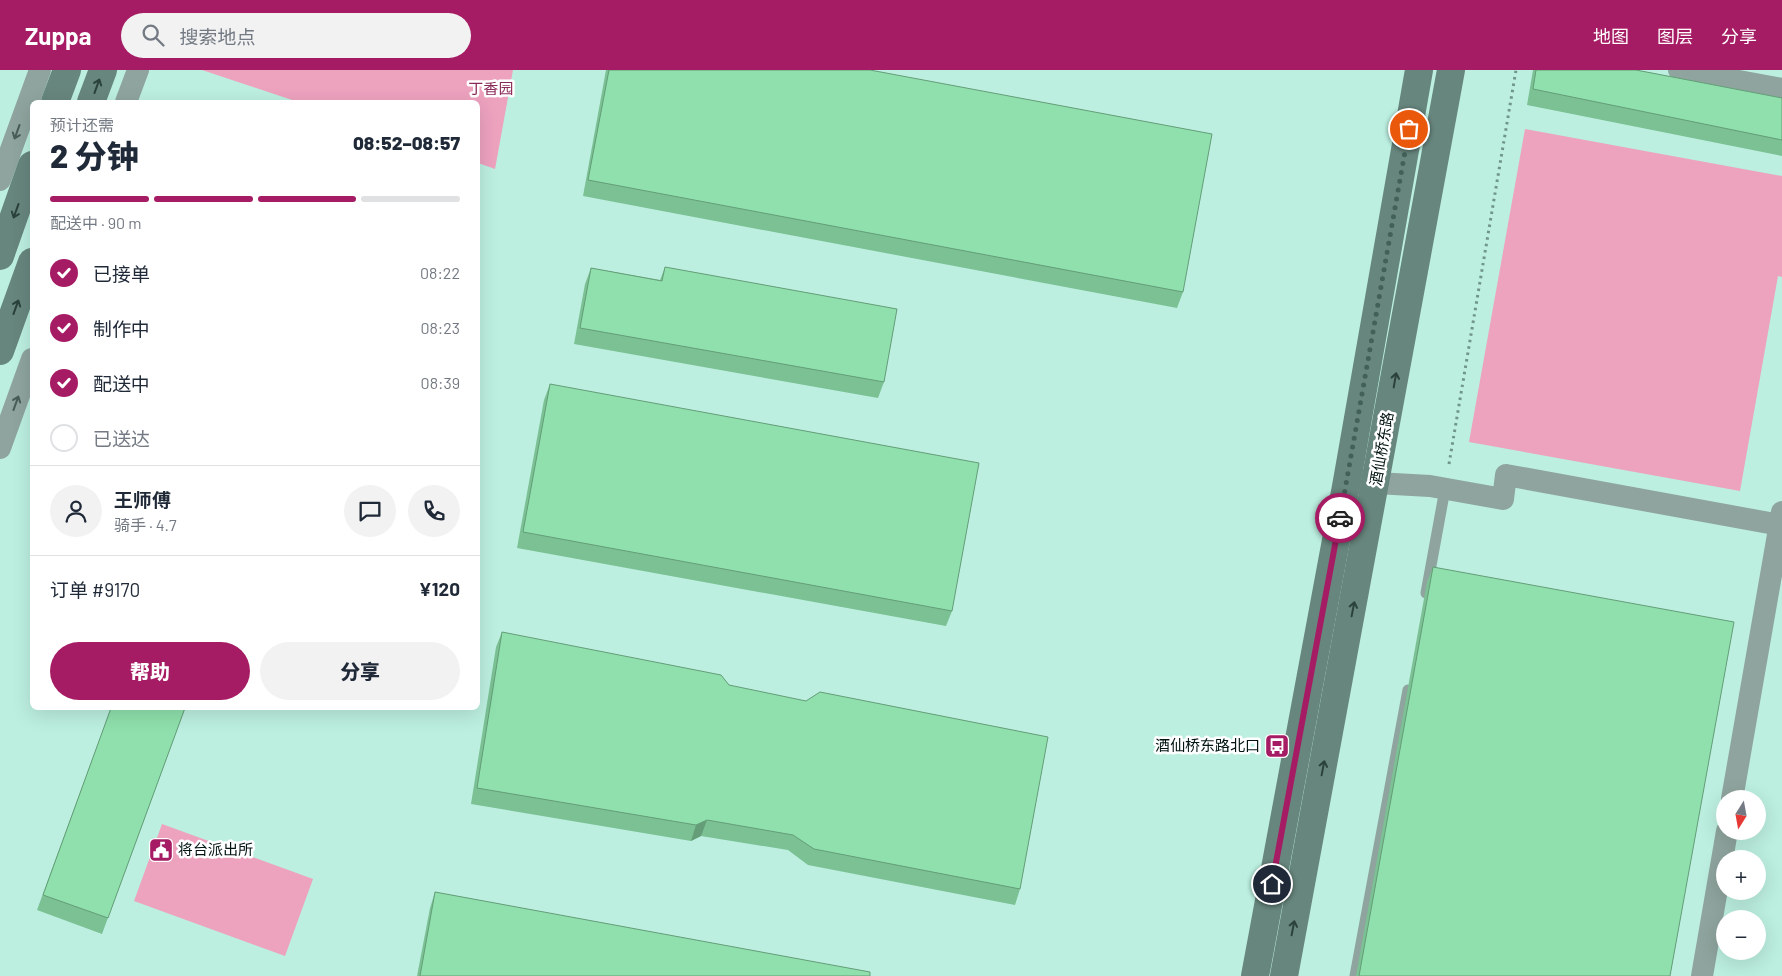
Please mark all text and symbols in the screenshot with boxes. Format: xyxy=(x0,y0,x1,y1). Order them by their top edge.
search box xyxy=(121,13,471,58)
text: Zuppa xyxy=(25,21,91,50)
icon: search xyxy=(139,21,167,49)
text: 搜索地点 xyxy=(179,25,255,48)
text: 地图 xyxy=(1593,25,1629,47)
text: 图层 xyxy=(1657,25,1693,47)
text: 分享 xyxy=(1721,25,1757,47)
one-way arrow xyxy=(93,79,102,94)
park label: 丁香园 xyxy=(468,79,514,97)
pin xyxy=(1388,108,1430,150)
text: 预计还需 xyxy=(50,115,114,134)
icon: bag xyxy=(1395,115,1423,143)
one-way arrow xyxy=(12,124,21,139)
text: 08:52–08:57 xyxy=(353,131,460,154)
text: 2 分钟 xyxy=(50,136,139,174)
one-way arrow xyxy=(11,202,20,218)
text: 配送中 · 90 m xyxy=(50,213,142,232)
icon: check xyxy=(50,259,78,287)
text: 已接单 xyxy=(93,262,150,285)
text: 08:22 xyxy=(420,263,460,282)
one-way arrow xyxy=(12,299,21,315)
icon: check xyxy=(50,314,78,342)
text: 制作中 xyxy=(93,317,150,340)
text: 08:23 xyxy=(420,318,460,337)
icon: check xyxy=(50,369,78,397)
text: 配送中 xyxy=(93,372,150,395)
one-way arrow xyxy=(1390,372,1400,388)
text: 08:39 xyxy=(421,373,460,392)
one-way arrow xyxy=(12,396,21,412)
street label: 酒仙桥东路 xyxy=(1366,410,1396,487)
text: 已送达 xyxy=(93,427,150,450)
button: person xyxy=(50,485,102,537)
button: chat xyxy=(344,485,396,537)
button: phone xyxy=(408,485,460,537)
text: 王师傅 xyxy=(114,488,171,511)
courier xyxy=(1315,493,1365,543)
icon: car xyxy=(1326,504,1354,532)
text: 骑手 · 4.7 xyxy=(114,515,177,534)
text: ¥120 xyxy=(419,577,460,600)
text: 订单 #9170 xyxy=(50,578,140,601)
one-way arrow xyxy=(1348,601,1358,617)
button: 帮助 xyxy=(50,642,250,700)
button: 分享 xyxy=(260,642,460,700)
bus stop icon: 酒仙桥东路北口 xyxy=(1264,733,1290,759)
place label: 酒仙桥东路北口 xyxy=(1155,736,1260,754)
one-way arrow xyxy=(1318,761,1328,777)
north arrow xyxy=(1716,790,1766,840)
map controls xyxy=(1716,790,1766,960)
public building icon: 将台派出所 xyxy=(148,837,174,863)
place label: 将台派出所 xyxy=(178,840,253,858)
button: + xyxy=(1716,850,1766,900)
pin xyxy=(1251,863,1293,905)
icon: home xyxy=(1258,870,1286,898)
button: − xyxy=(1716,910,1766,960)
one-way arrow xyxy=(1288,920,1298,936)

